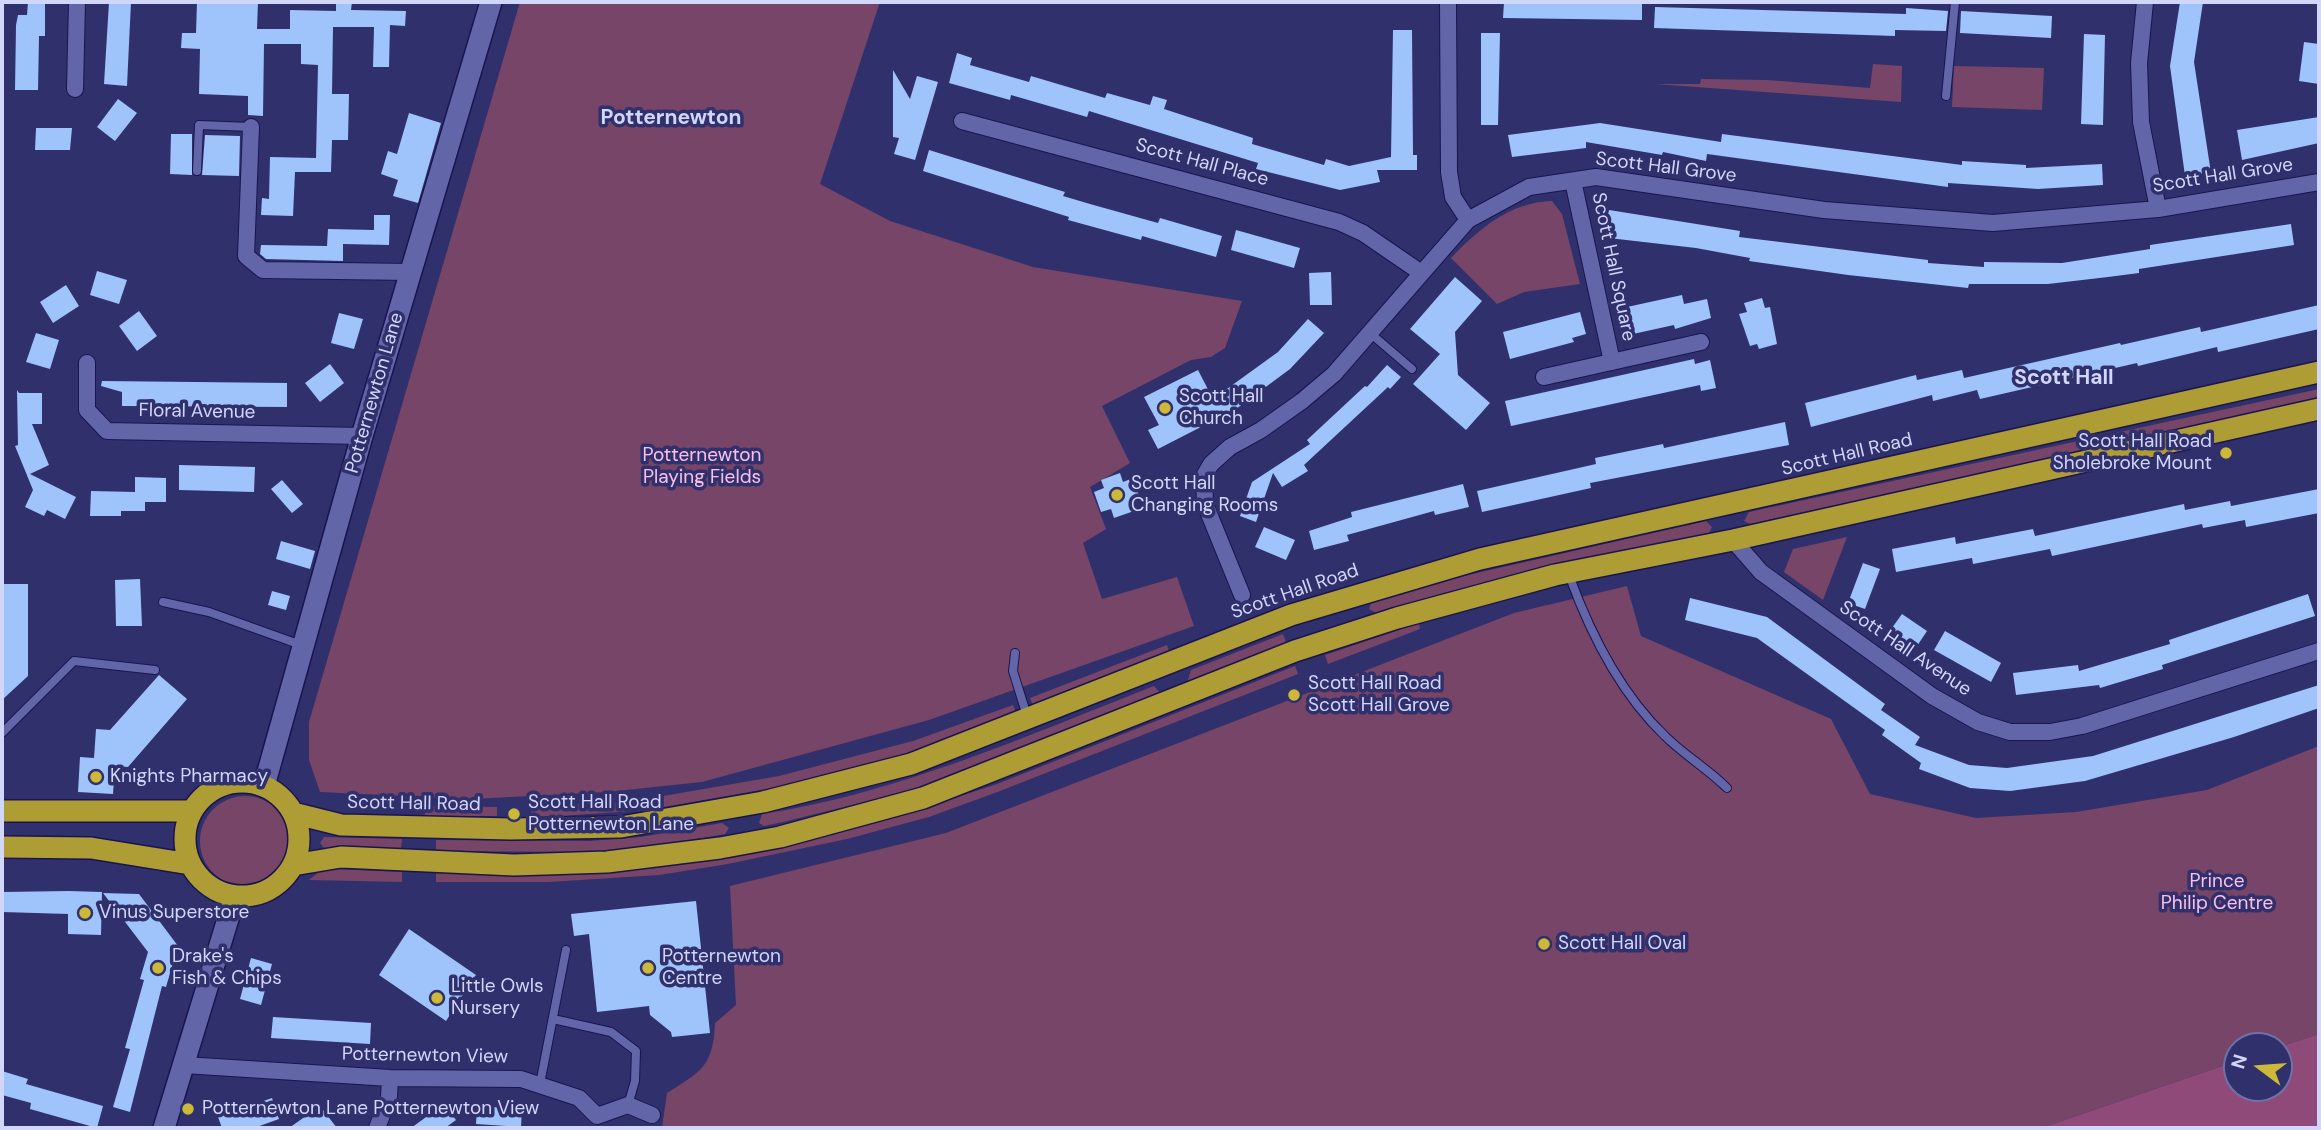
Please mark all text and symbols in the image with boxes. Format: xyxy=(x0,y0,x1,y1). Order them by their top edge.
district label: Potternewton xyxy=(601,105,741,131)
street label: Scott Hall Place xyxy=(1133,134,1271,192)
street label: Scott Hall Grove xyxy=(1594,148,1738,188)
street label: Scott Hall Grove xyxy=(2151,154,2295,198)
street label: Scott Hall Square xyxy=(1586,191,1640,343)
street label: Potternewton Lane xyxy=(341,310,409,476)
district label: Scott Hall xyxy=(2014,365,2114,391)
place label: Scott Hall Church xyxy=(1179,386,1263,430)
street label: Floral Avenue xyxy=(138,400,256,424)
marker: Scott Hall Church xyxy=(1157,400,1173,416)
street label: Scott Hall Road xyxy=(1779,429,1915,481)
place label: Scott Hall Road Sholebroke Mount xyxy=(2053,431,2212,475)
park label: Potternewton Playing Fields xyxy=(643,445,761,489)
marker: Scott Hall Road Sholebroke Mount xyxy=(2218,445,2234,461)
place label: Scott Hall Changing Rooms xyxy=(1131,473,1278,517)
marker: Scott Hall Changing Rooms xyxy=(1109,487,1125,503)
street label: Scott Hall Road xyxy=(1228,559,1362,625)
street label: Scott Hall Avenue xyxy=(1835,596,1975,702)
place label: Scott Hall Road Scott Hall Grove xyxy=(1308,673,1450,717)
marker: Scott Hall Road Scott Hall Grove xyxy=(1286,687,1302,703)
place label: Knights Pharmacy xyxy=(110,766,268,788)
marker: Knights Pharmacy xyxy=(88,769,104,785)
street label: Scott Hall Road xyxy=(347,791,481,817)
place label: Scott Hall Road Potternewton Lane xyxy=(528,792,694,836)
marker: Scott Hall Road Potternewton Lane xyxy=(506,806,522,822)
park label: Prince Philip Centre xyxy=(2161,871,2273,915)
place label: Vinus Superstore xyxy=(99,902,249,924)
marker: Vinus Superstore xyxy=(77,905,93,921)
place label: Scott Hall Oval xyxy=(1558,933,1686,955)
marker: Scott Hall Oval xyxy=(1536,936,1552,952)
place label: Drake's Fish & Chips xyxy=(172,946,282,990)
place label: Potternewton Centre xyxy=(662,946,781,990)
marker: Drake's Fish & Chips xyxy=(150,960,166,976)
marker: Potternewton Centre xyxy=(640,960,656,976)
place label: Little Owls Nursery xyxy=(451,976,544,1020)
marker: Little Owls Nursery xyxy=(429,990,445,1006)
north arrow xyxy=(2223,1032,2293,1102)
street label: Potternewton View xyxy=(342,1043,508,1069)
text: N xyxy=(2225,1052,2253,1072)
place label: Potternewton Lane Potternewton View xyxy=(202,1098,539,1120)
marker: Potternewton Lane Potternewton View xyxy=(180,1101,196,1117)

